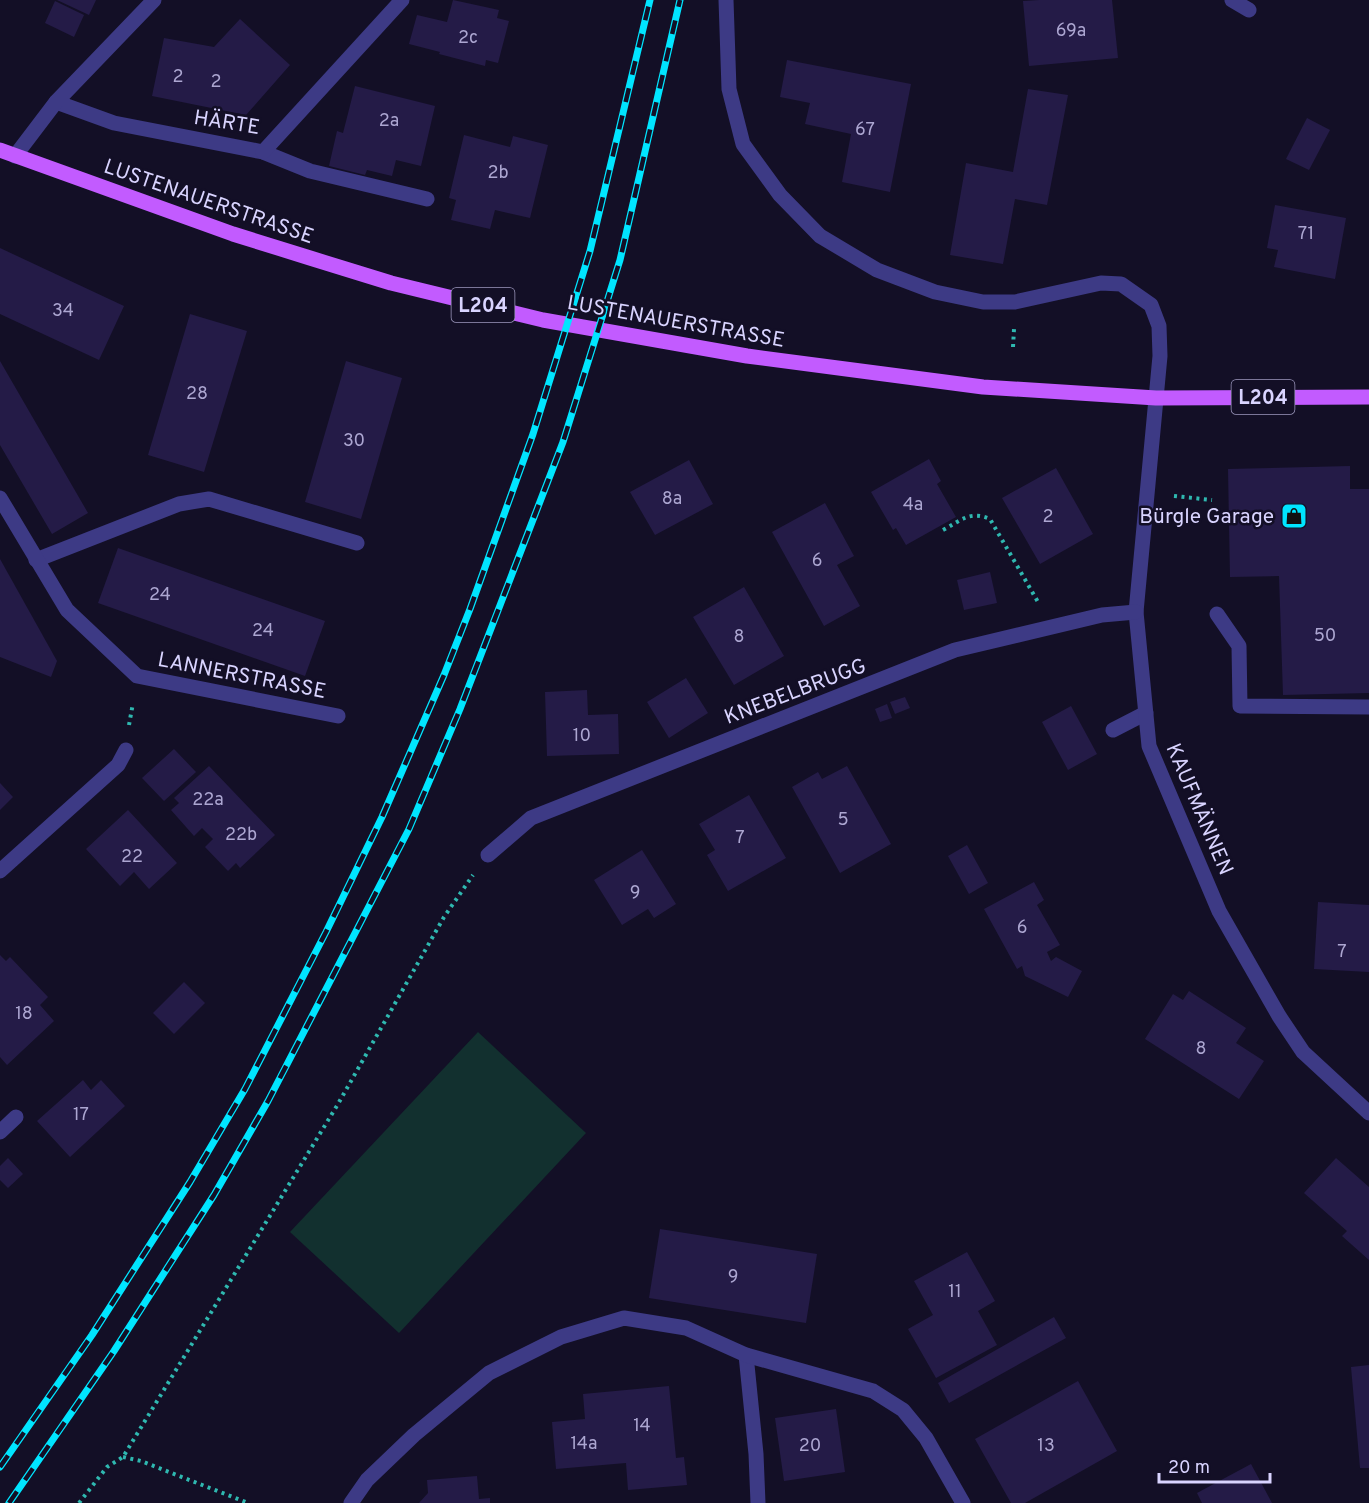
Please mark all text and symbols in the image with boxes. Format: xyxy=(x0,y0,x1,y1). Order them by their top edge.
house number: 69a xyxy=(1056,20,1086,43)
house number: 2c xyxy=(458,27,478,50)
house number: 2 xyxy=(172,66,184,89)
house number: 2 xyxy=(210,71,222,94)
street label: HÄRTE xyxy=(192,105,262,142)
house number: 2a xyxy=(379,110,399,133)
house number: 67 xyxy=(855,119,875,142)
street label: LUSTENAUERSTRASSE xyxy=(100,154,317,251)
house number: 2b xyxy=(487,162,509,185)
house number: 71 xyxy=(1298,223,1314,246)
road number: L204 xyxy=(452,288,514,322)
street label: LUSTENAUERSTRASSE xyxy=(565,290,787,355)
house number: 34 xyxy=(52,300,74,323)
road number: L204 xyxy=(1232,380,1294,414)
house number: 28 xyxy=(186,383,208,406)
house number: 30 xyxy=(343,430,365,453)
house number: 8a xyxy=(662,488,682,511)
house number: 4a xyxy=(903,494,923,517)
shop icon: Bürgle Garage xyxy=(1279,501,1309,531)
place label: Bürgle Garage xyxy=(1139,504,1274,531)
house number: 2 xyxy=(1042,506,1054,529)
house number: 6 xyxy=(812,550,822,573)
house number: 24 xyxy=(149,584,171,607)
house number: 24 xyxy=(252,620,274,643)
house number: 50 xyxy=(1314,625,1336,648)
house number: 8 xyxy=(734,626,745,649)
street label: LANNERSTRASSE xyxy=(155,647,328,706)
street label: KNEBELBRUGG xyxy=(721,653,870,732)
house number: 10 xyxy=(573,725,591,748)
street label: KAUFMÄNNEN xyxy=(1159,740,1239,880)
house number: 22a xyxy=(192,789,224,812)
house number: 5 xyxy=(837,809,849,832)
house number: 22b xyxy=(225,824,257,847)
house number: 7 xyxy=(735,827,745,850)
house number: 22 xyxy=(121,846,143,869)
house number: 9 xyxy=(630,882,640,905)
house number: 6 xyxy=(1017,917,1027,940)
house number: 7 xyxy=(1337,941,1347,964)
house number: 18 xyxy=(15,1003,33,1026)
house number: 8 xyxy=(1196,1038,1207,1061)
house number: 17 xyxy=(73,1104,89,1127)
house number: 9 xyxy=(728,1266,738,1289)
house number: 11 xyxy=(948,1281,962,1304)
house number: 14 xyxy=(633,1415,651,1438)
house number: 14a xyxy=(570,1433,598,1456)
house number: 20 xyxy=(799,1435,821,1458)
house number: 13 xyxy=(1037,1435,1055,1458)
scale bar xyxy=(1159,1446,1270,1484)
text: 20 m xyxy=(1168,1457,1210,1480)

